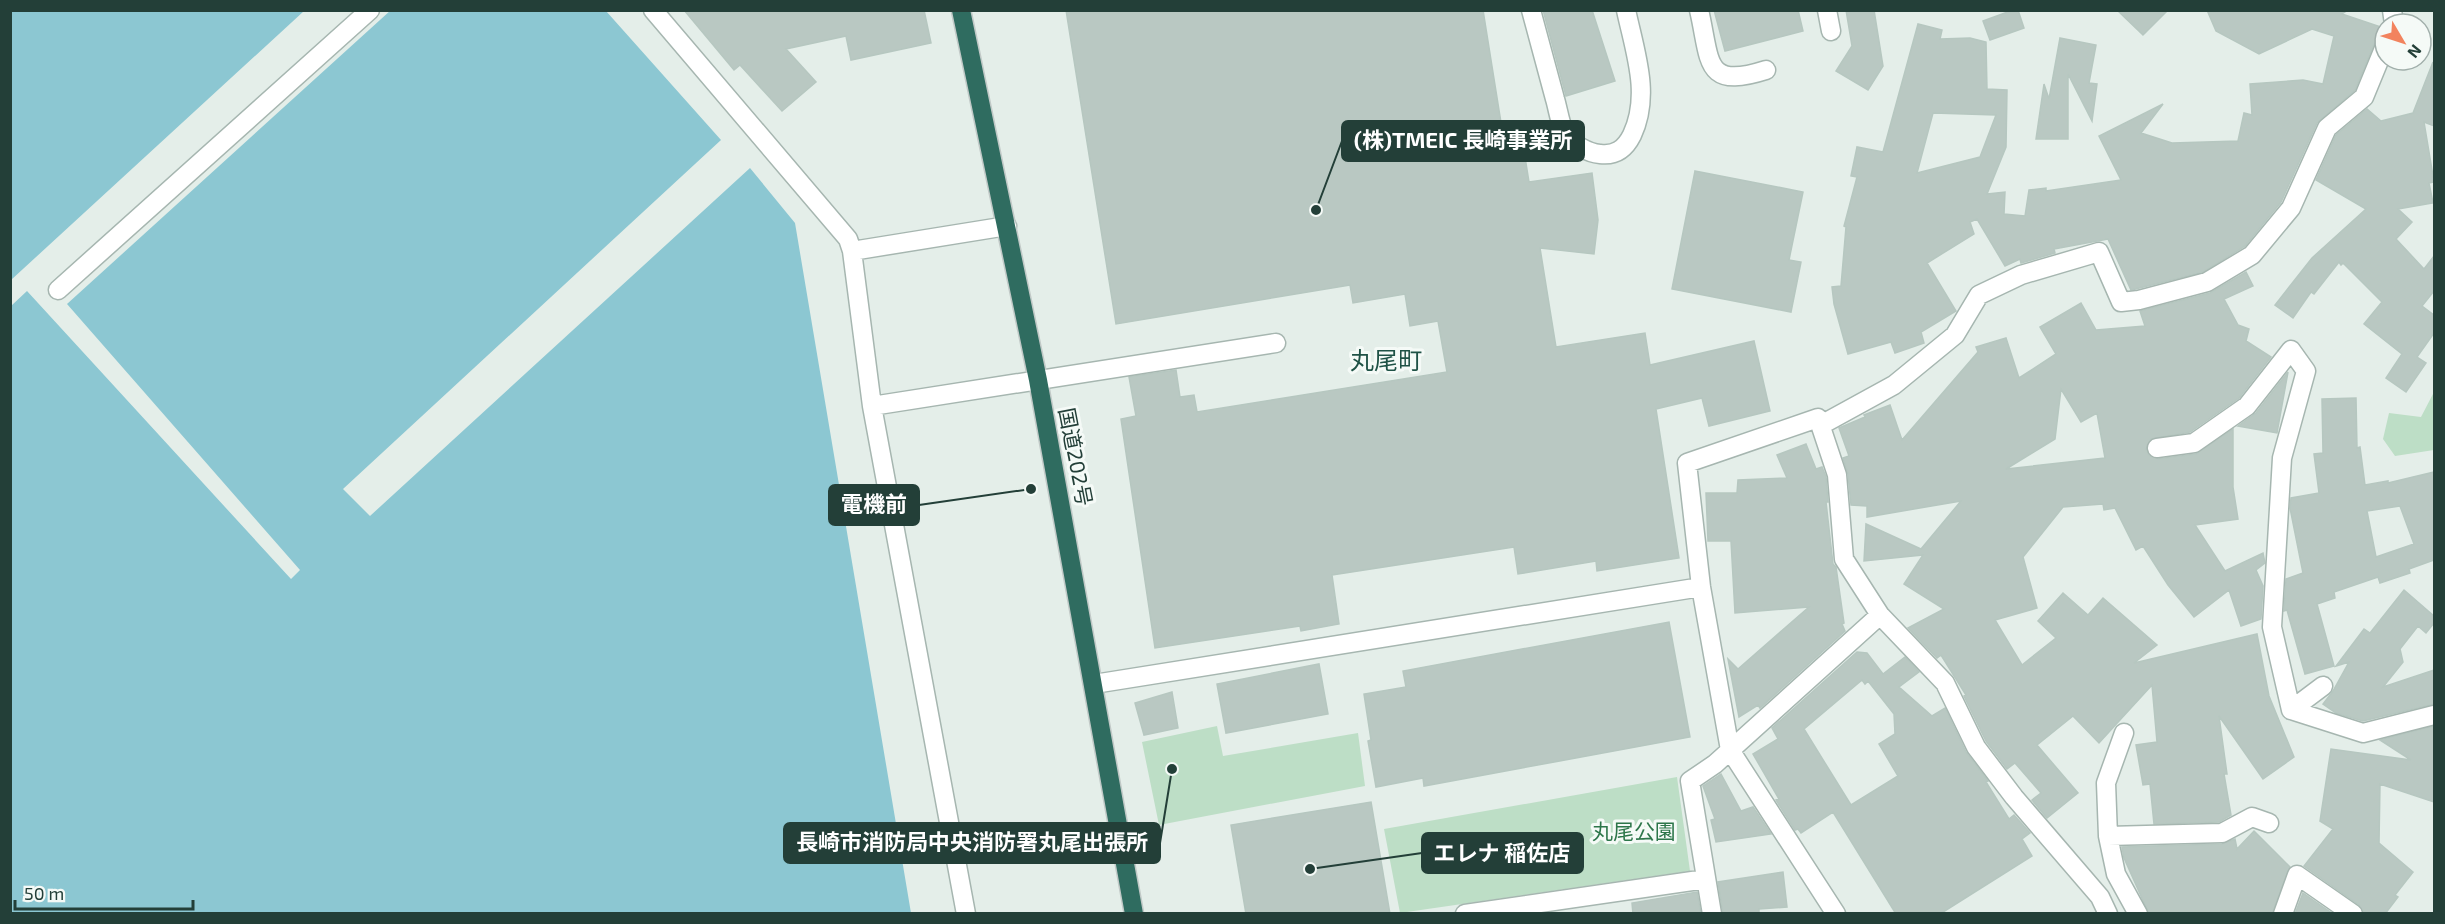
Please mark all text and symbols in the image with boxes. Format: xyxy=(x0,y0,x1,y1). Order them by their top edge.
north arrow xyxy=(2373,12,2433,72)
text: N xyxy=(2404,41,2426,62)
callout: (株)TMEIC 長崎事業所 xyxy=(1342,121,1584,161)
text: (株)TMEIC 長崎事業所 xyxy=(1354,126,1572,152)
district label: 丸尾町 xyxy=(1350,345,1422,374)
street label: 国道202号 xyxy=(1055,406,1098,508)
callout: 電機前 xyxy=(829,485,919,525)
text: 電機前 xyxy=(841,490,907,516)
park label: 丸尾公園 xyxy=(1592,818,1676,843)
callout: 長崎市消防局中央消防署丸尾出張所 xyxy=(784,823,1160,863)
text: 長崎市消防局中央消防署丸尾出張所 xyxy=(796,828,1148,854)
callout: エレナ 稲佐店 xyxy=(1422,833,1583,873)
text: エレナ 稲佐店 xyxy=(1434,839,1570,865)
scale bar xyxy=(15,873,194,911)
text: 50 m xyxy=(24,882,64,904)

